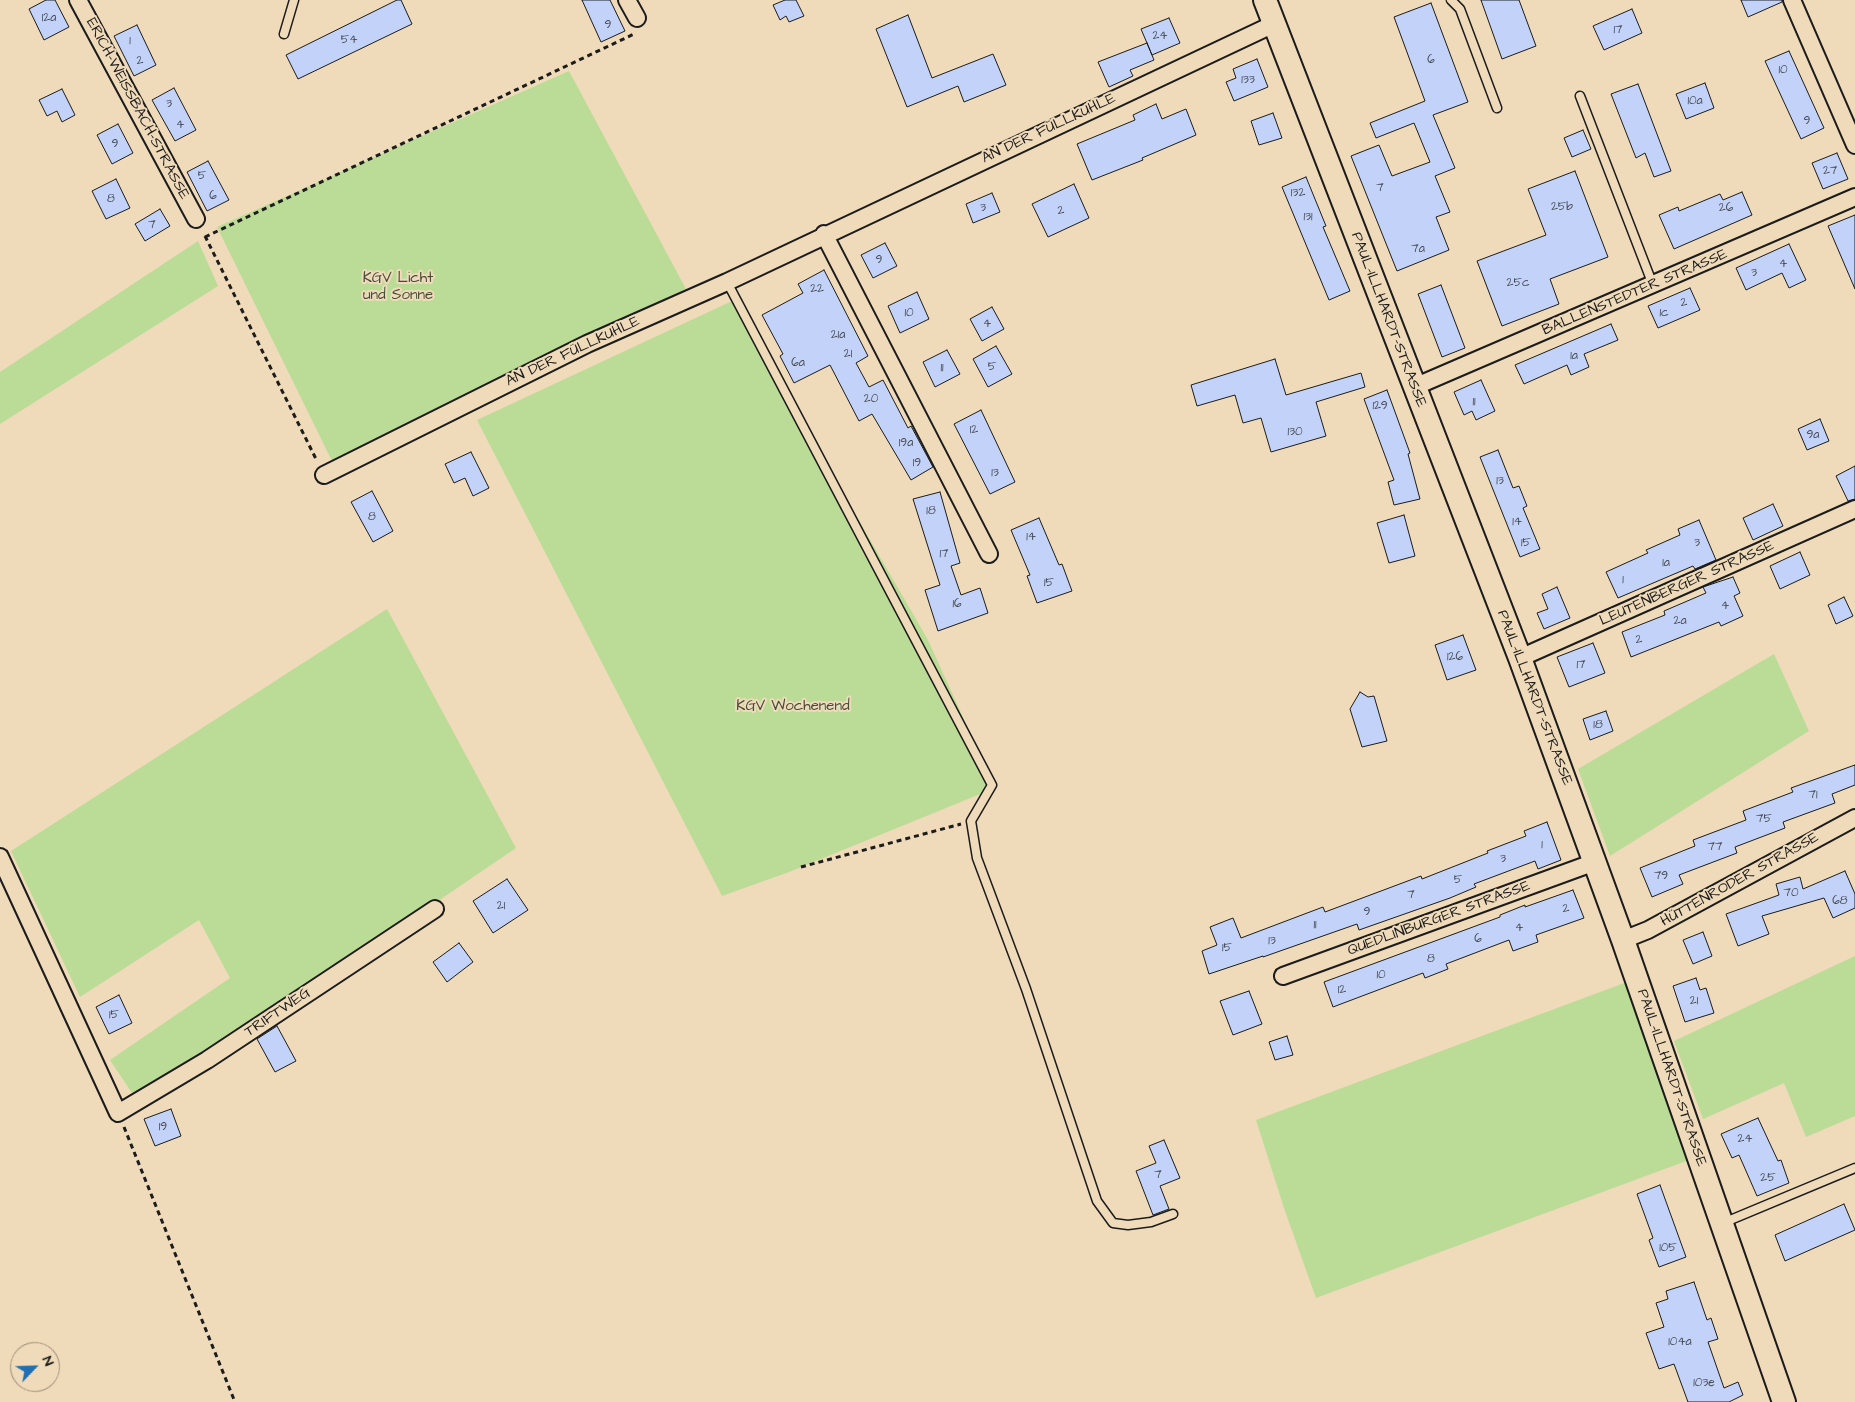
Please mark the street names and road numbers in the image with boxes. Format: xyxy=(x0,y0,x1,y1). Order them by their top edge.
street label: ERICH-WEISSBACH-STRASSE xyxy=(81,15,193,203)
street label: AN DER FÜLLKUHLE xyxy=(979,90,1119,168)
street label: PAUL-ILLHARDT-STRASSE xyxy=(1346,230,1430,410)
street label: BALLENSTEDTER STRASSE xyxy=(1540,246,1730,340)
street label: AN DER FÜLLKUHLE xyxy=(503,313,643,391)
street label: LEUTENBERGER STRASSE xyxy=(1597,537,1777,631)
street label: PAUL-ILLHARDT-STRASSE xyxy=(1492,608,1576,788)
street label: HÜTTENRODER STRASSE xyxy=(1658,829,1822,931)
street label: QUEDLINBURGER STRASSE xyxy=(1345,878,1533,960)
street label: TRIFTWEG xyxy=(242,984,314,1042)
street label: PAUL-ILLHARDT-STRASSE xyxy=(1632,987,1710,1169)

